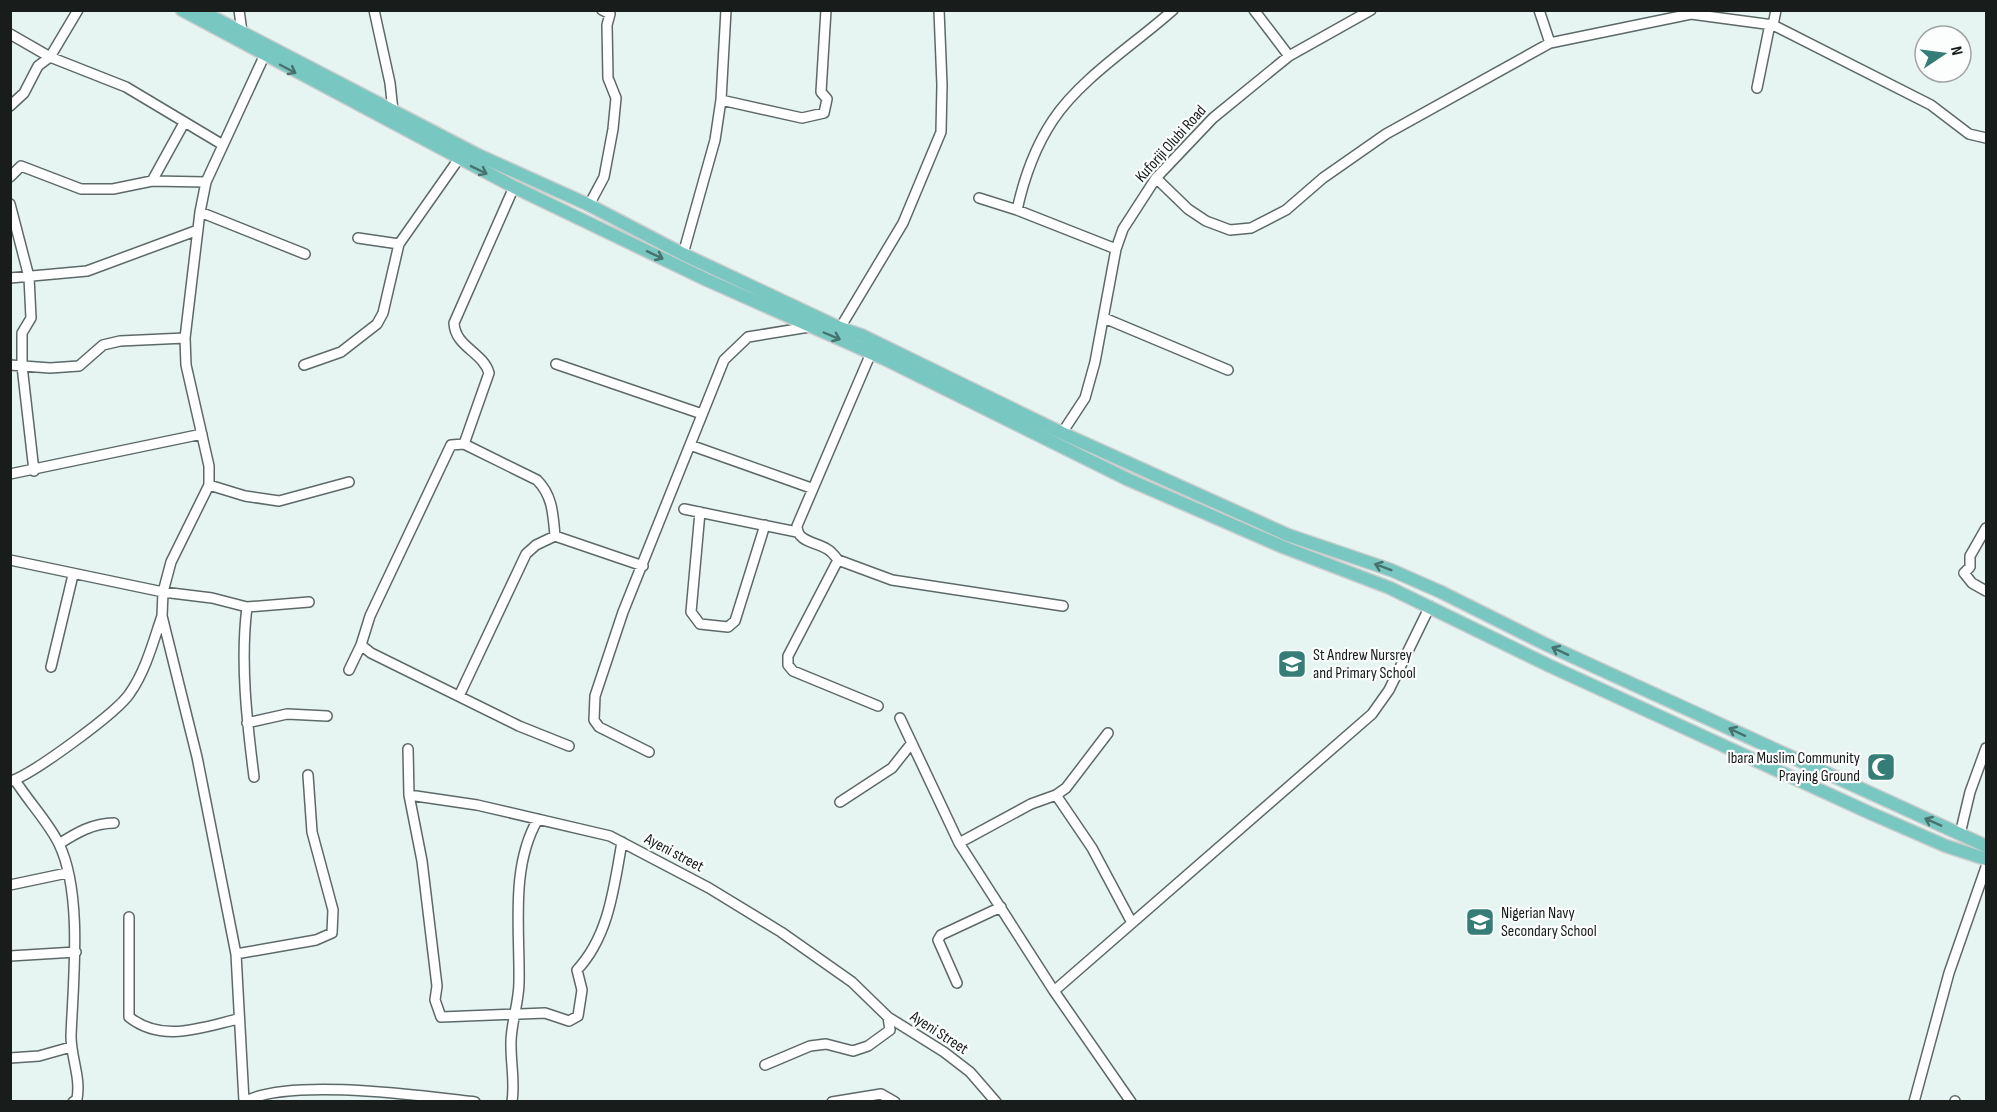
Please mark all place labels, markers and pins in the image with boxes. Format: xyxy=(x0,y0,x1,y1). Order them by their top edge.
place label: St Andrew Nursrey and Primary School xyxy=(1313,646,1416,683)
school or university icon: St Andrew Nursrey and Primary School xyxy=(1276,648,1308,680)
place label: Ibara Muslim Community Praying Ground xyxy=(1728,749,1860,786)
mosque icon: Ibara Muslim Community Praying Ground xyxy=(1865,751,1897,783)
place label: Nigerian Navy Secondary School xyxy=(1501,904,1597,941)
school or university icon: Nigerian Navy Secondary School xyxy=(1464,906,1496,938)

